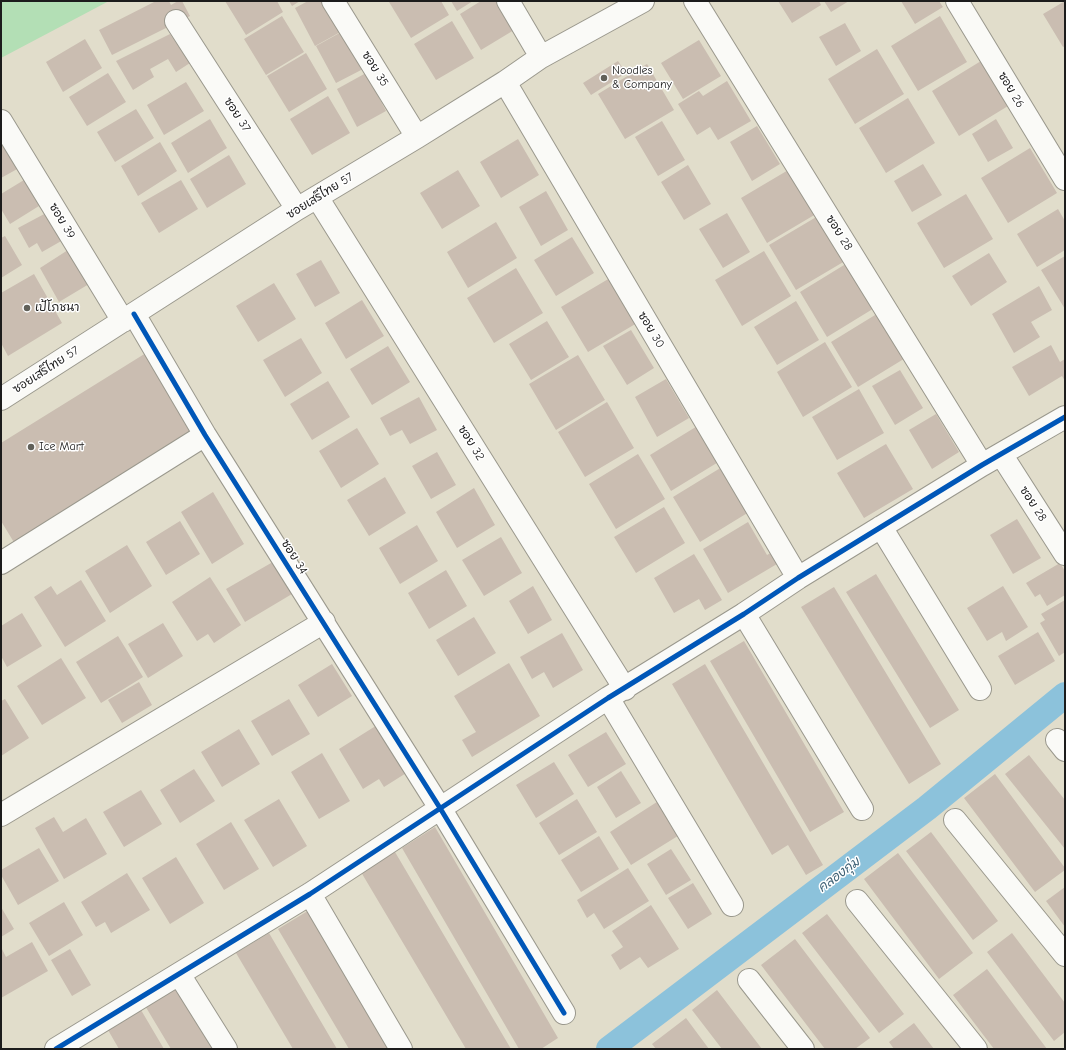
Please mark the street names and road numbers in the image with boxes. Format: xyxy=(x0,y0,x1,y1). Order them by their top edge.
street label: ซอย 35 xyxy=(359,49,391,89)
street label: ซอย 26 xyxy=(995,70,1027,110)
street label: ซอย 37 xyxy=(221,95,253,135)
street label: ซอยเสรีไทย 57 xyxy=(284,170,356,222)
street label: ซอย 39 xyxy=(46,201,78,241)
street label: ซอย 28 xyxy=(823,213,855,253)
street label: ซอย 30 xyxy=(635,309,667,351)
street label: ซอยเสรีไทย 57 xyxy=(10,343,82,397)
street label: ซอย 32 xyxy=(455,423,487,463)
street label: ซอย 28 xyxy=(1016,484,1050,524)
street label: ซอย 34 xyxy=(278,537,310,577)

